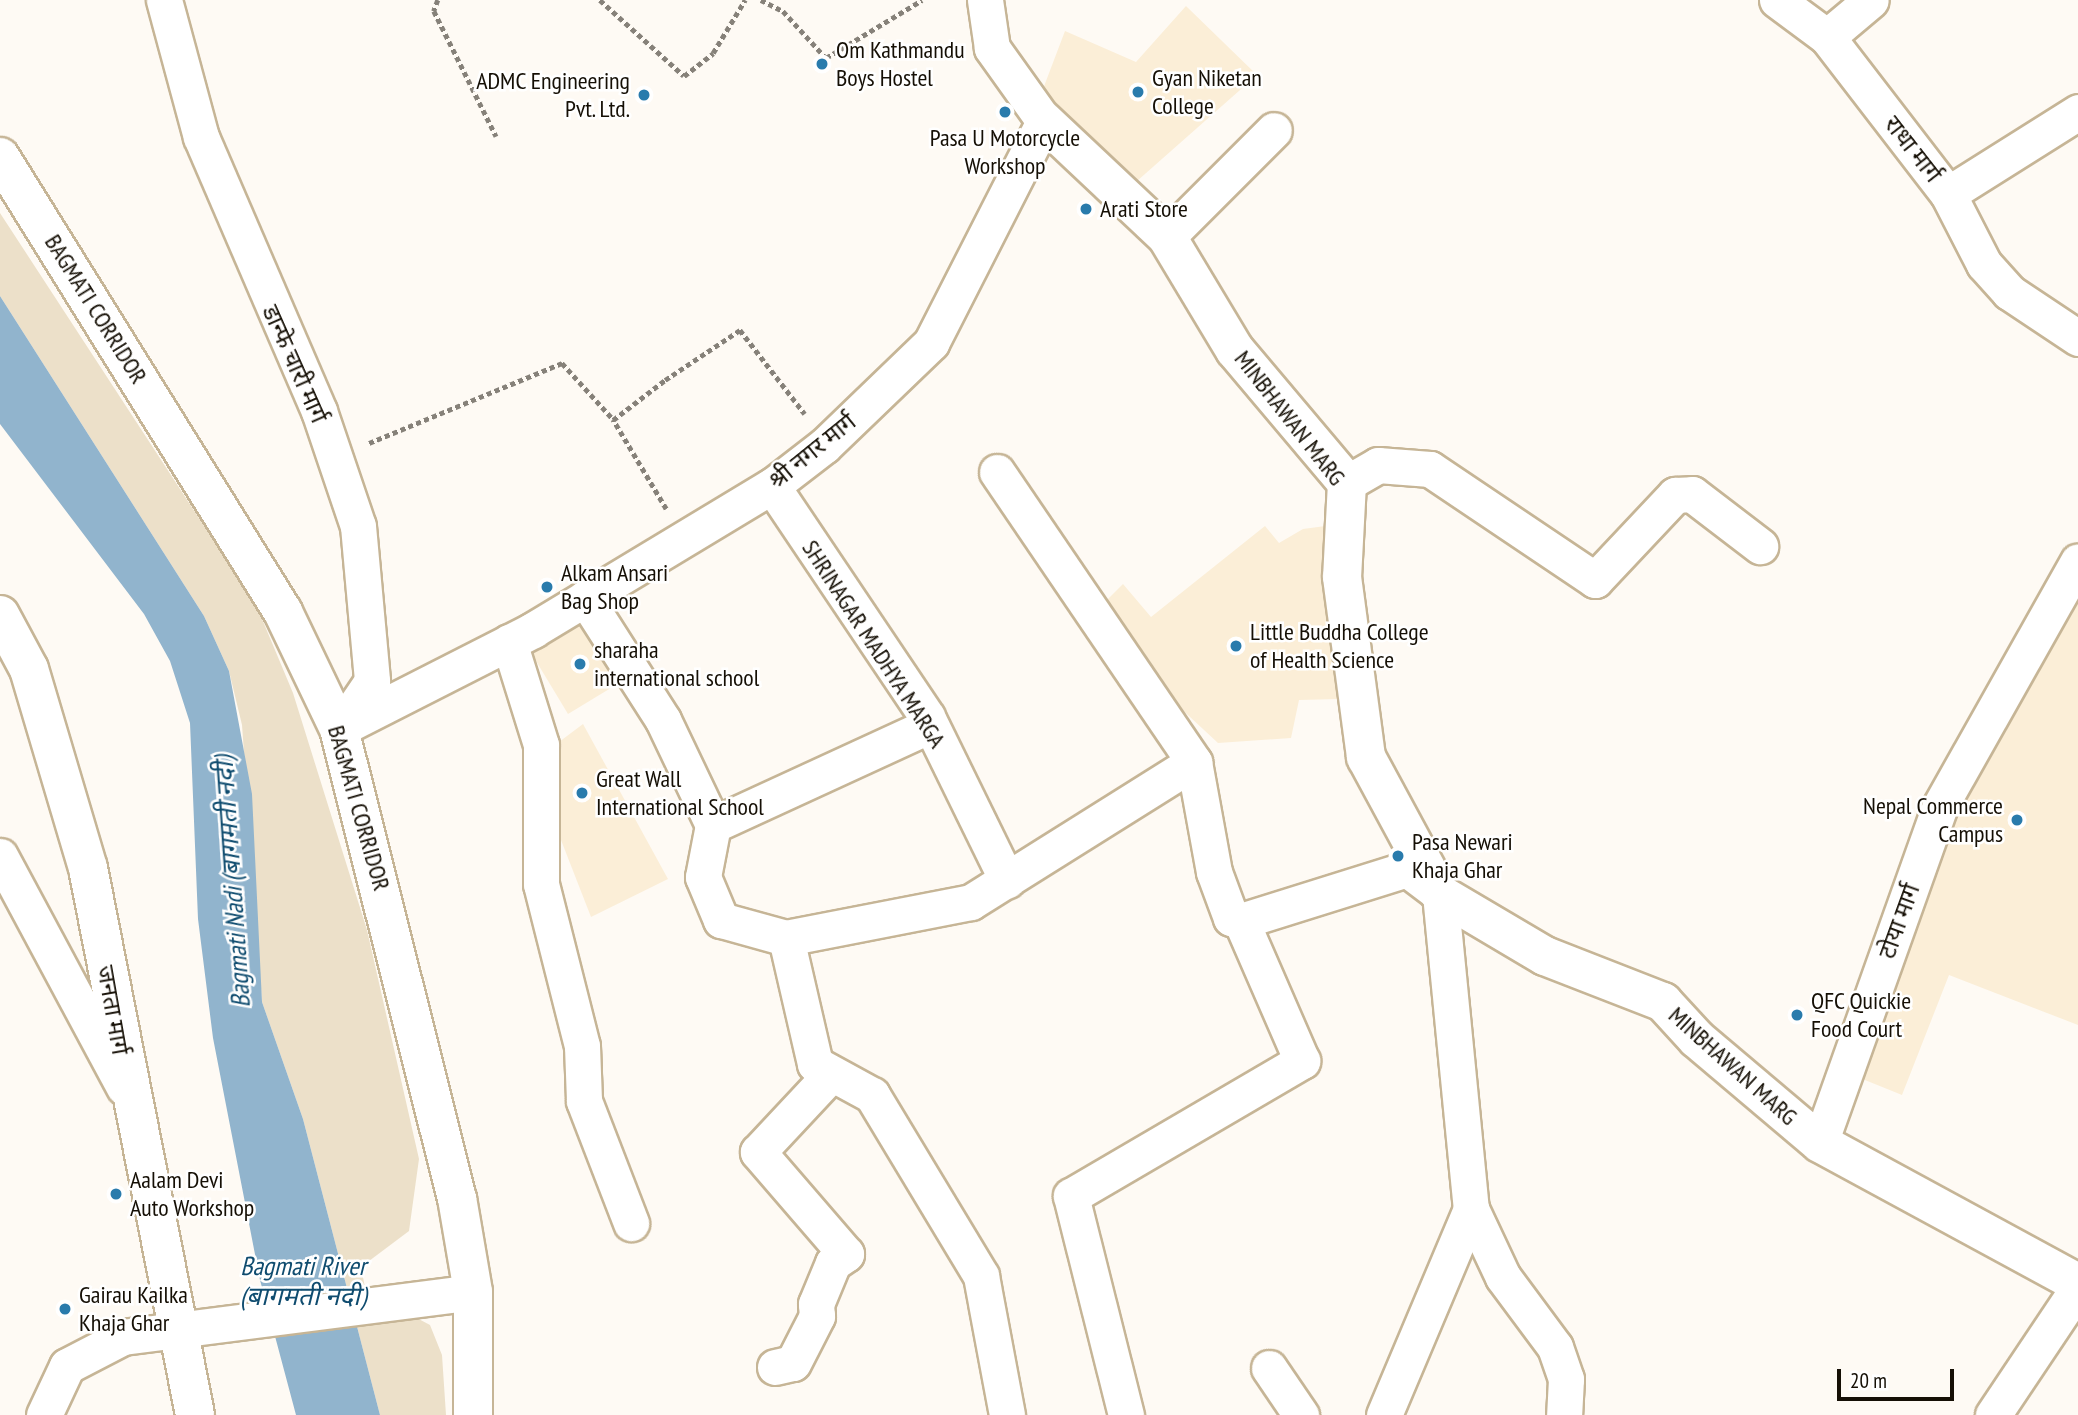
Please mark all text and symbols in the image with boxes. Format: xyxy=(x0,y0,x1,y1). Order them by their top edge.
place label: Om Kathmandu Boys Hostel xyxy=(836,36,965,92)
marker: Om Kathmandu Boys Hostel xyxy=(814,56,830,72)
place label: Gyan Niketan College xyxy=(1152,64,1262,120)
place label: ADMC Engineering Pvt. Ltd. xyxy=(475,67,630,123)
marker: Gyan Niketan College xyxy=(1130,84,1146,100)
marker: ADMC Engineering Pvt. Ltd. xyxy=(636,87,652,103)
marker: Pasa U Motorcycle Workshop xyxy=(997,104,1013,120)
street label: राधा मार्ग xyxy=(1878,110,1948,188)
place label: Pasa U Motorcycle Workshop xyxy=(930,124,1080,180)
place label: Arati Store xyxy=(1100,195,1188,223)
marker: Arati Store xyxy=(1078,201,1094,217)
street label: BAGMATI CORRIDOR xyxy=(39,229,153,389)
street label: डान्फे चारी मार्ग xyxy=(256,301,334,427)
street label: MINBHAWAN MARG xyxy=(1229,345,1351,491)
street label: श्री नगर मार्ग xyxy=(762,407,862,495)
street label: SHRINAGAR MADHYA MARGA xyxy=(796,534,952,754)
place label: Alkam Ansari Bag Shop xyxy=(561,559,669,615)
marker: Alkam Ansari Bag Shop xyxy=(539,579,555,595)
place label: Little Buddha College of Health Science xyxy=(1250,618,1429,674)
place label: sharaha international school xyxy=(594,636,759,692)
marker: Little Buddha College of Health Science xyxy=(1228,638,1244,654)
marker: sharaha international school xyxy=(572,656,588,672)
street label: BAGMATI CORRIDOR xyxy=(322,722,396,894)
water label: Bagmati Nadi (बागमती नदी) xyxy=(208,755,256,1009)
place label: Great Wall International School xyxy=(596,765,764,821)
marker: Great Wall International School xyxy=(574,785,590,801)
place label: Nepal Commerce Campus xyxy=(1863,792,2003,848)
marker: Nepal Commerce Campus xyxy=(2009,812,2025,828)
place label: Pasa Newari Khaja Ghar xyxy=(1412,828,1513,884)
marker: Pasa Newari Khaja Ghar xyxy=(1390,848,1406,864)
street label: टोया मार्ग xyxy=(1872,880,1926,962)
street label: जनता मार्ग xyxy=(91,963,135,1057)
place label: QFC Quickie Food Court xyxy=(1811,987,1912,1043)
street label: MINBHAWAN MARG xyxy=(1663,1001,1803,1131)
marker: QFC Quickie Food Court xyxy=(1789,1007,1805,1023)
place label: Aalam Devi Auto Workshop xyxy=(130,1166,255,1222)
marker: Aalam Devi Auto Workshop xyxy=(108,1186,124,1202)
water label: Bagmati River (बागमती नदी) xyxy=(240,1250,366,1312)
place label: Gairau Kailka Khaja Ghar xyxy=(79,1281,188,1337)
marker: Gairau Kailka Khaja Ghar xyxy=(57,1301,73,1317)
scale bar xyxy=(1840,1356,1957,1400)
text: 20 m xyxy=(1850,1367,1887,1394)

